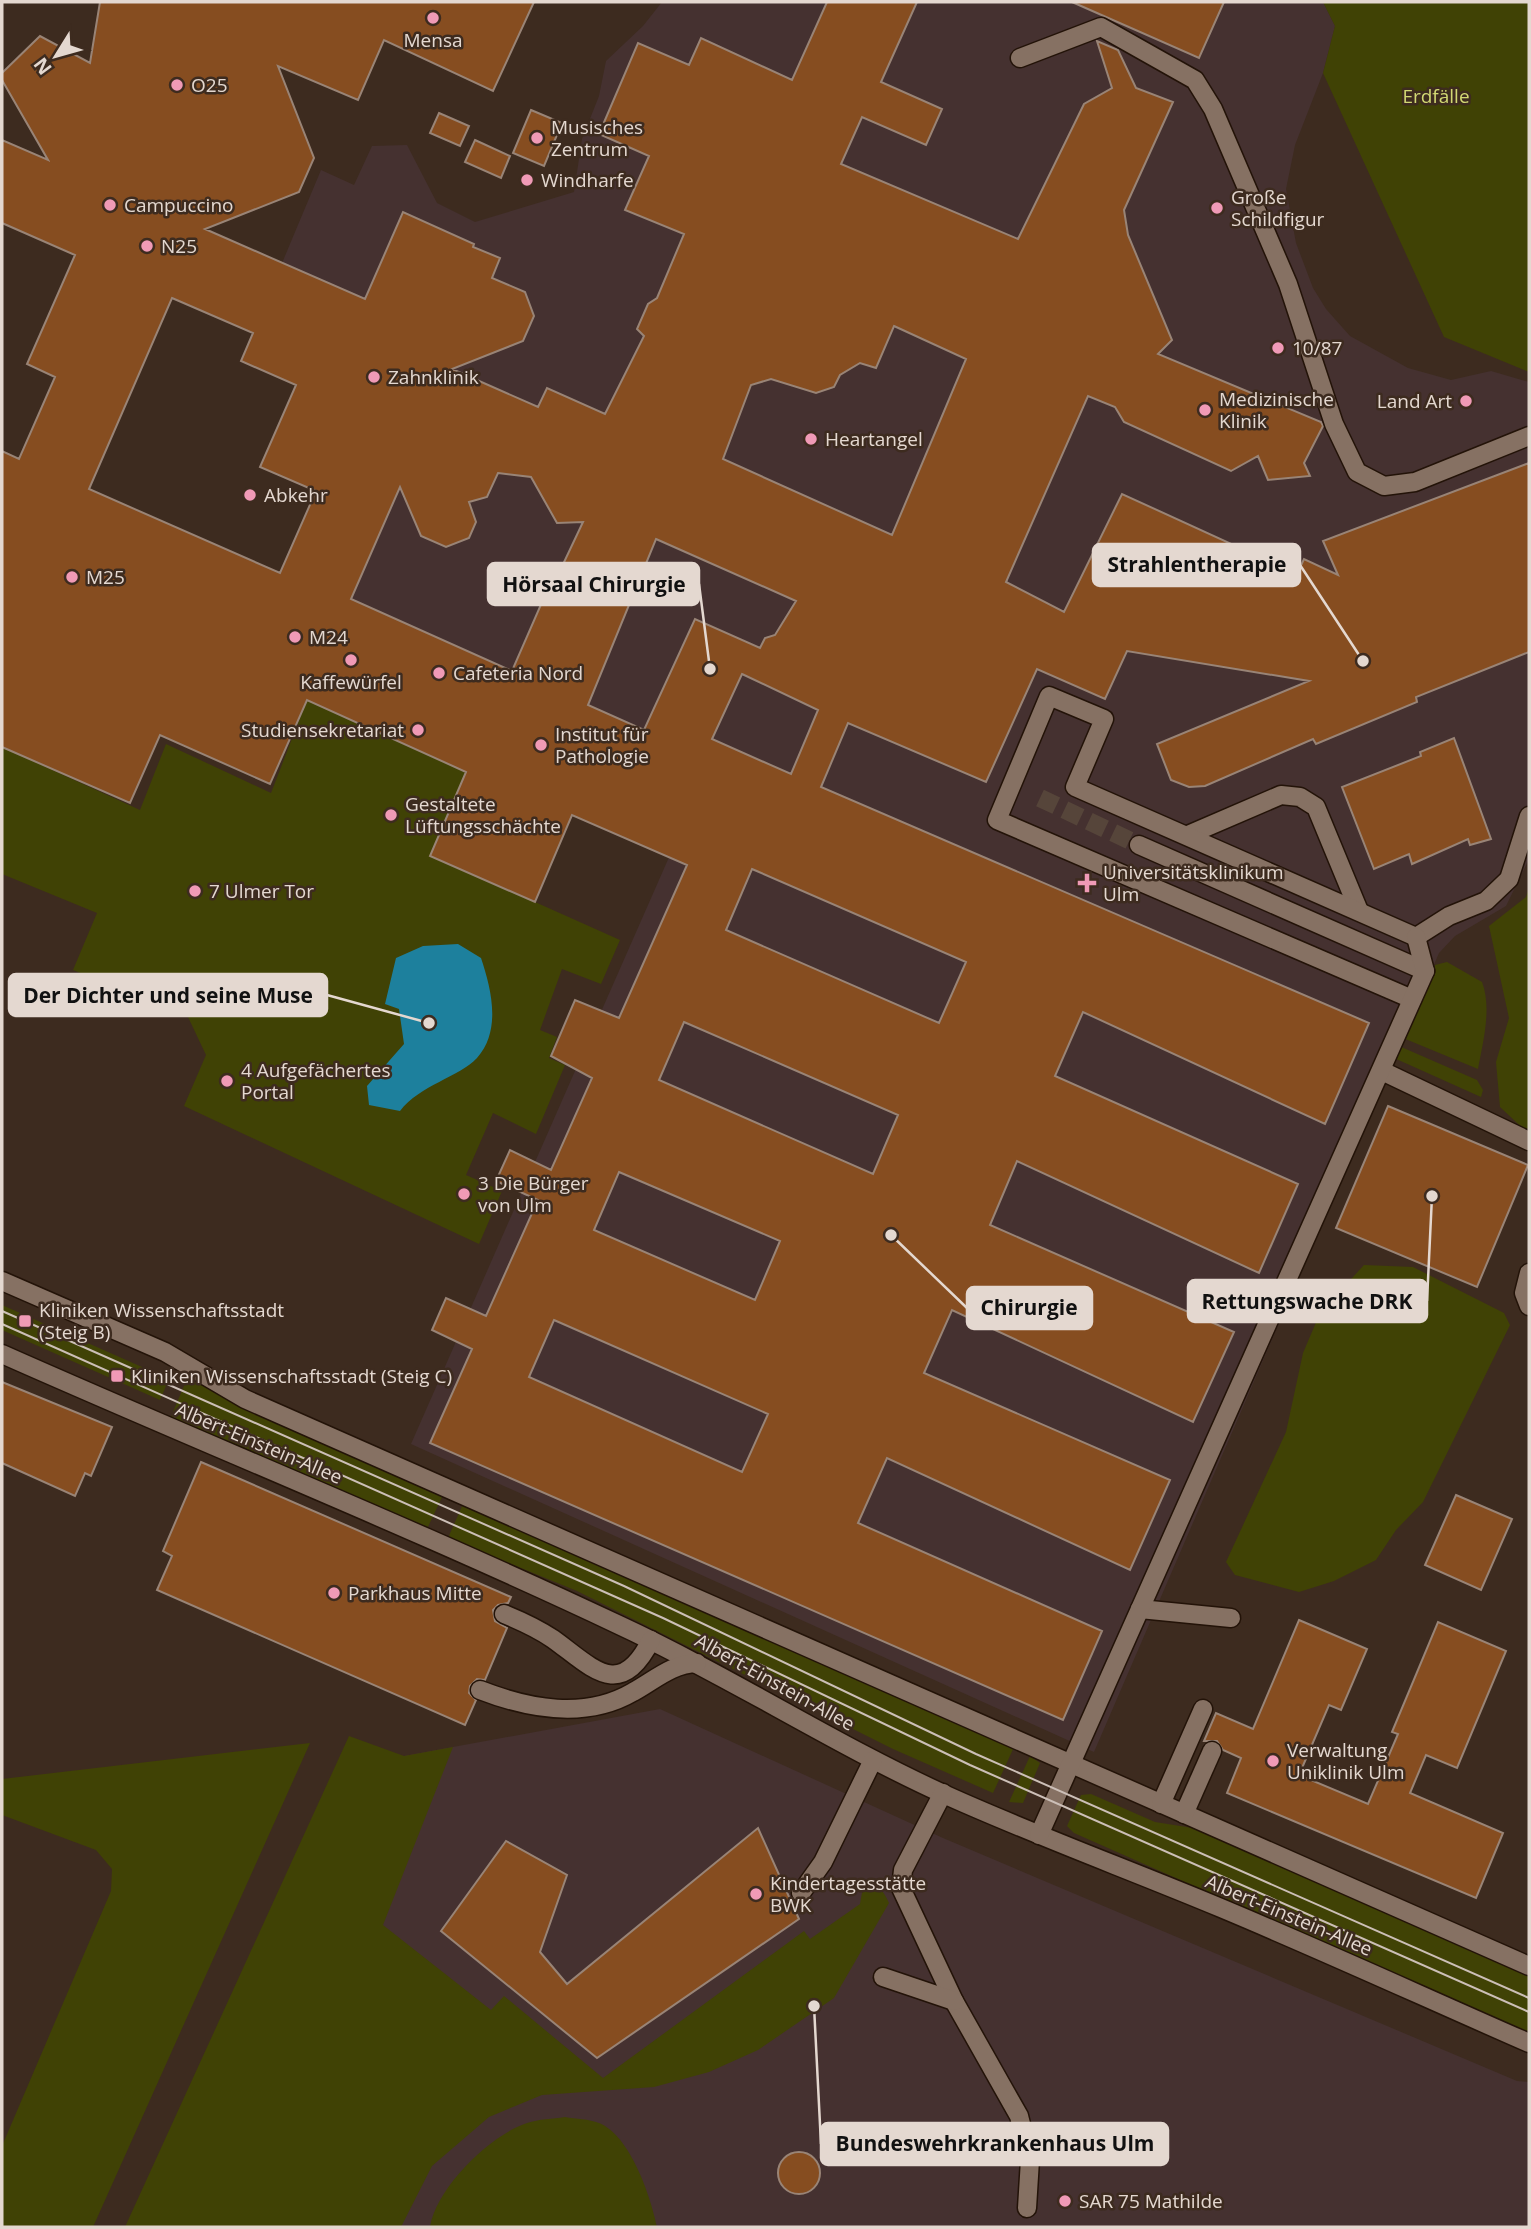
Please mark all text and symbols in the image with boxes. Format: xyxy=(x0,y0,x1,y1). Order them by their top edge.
marker: Mensa xyxy=(425,10,441,26)
north arrow xyxy=(21,21,91,91)
place label: Mensa xyxy=(403,27,463,53)
text: N xyxy=(27,52,57,80)
place label: O25 xyxy=(191,72,228,98)
marker: O25 xyxy=(169,77,185,93)
park label: Erdfälle xyxy=(1402,83,1470,109)
place label: Musisches Zentrum xyxy=(551,114,643,162)
marker: Musisches Zentrum xyxy=(529,130,545,146)
place label: Windharfe xyxy=(541,167,634,193)
marker: Windharfe xyxy=(519,172,535,188)
place label: Große Schildfigur xyxy=(1231,184,1325,232)
place label: Campuccino xyxy=(124,192,233,218)
marker: Campuccino xyxy=(102,197,118,213)
marker: Große Schildfigur xyxy=(1209,200,1225,216)
place label: N25 xyxy=(161,233,197,259)
marker: N25 xyxy=(139,238,155,254)
place label: 10/87 xyxy=(1292,335,1342,361)
marker: 10/87 xyxy=(1270,340,1286,356)
place label: Zahnklinik xyxy=(388,364,479,390)
marker: Zahnklinik xyxy=(366,369,382,385)
place label: Medizinische Klinik xyxy=(1219,386,1334,434)
place label: Land Art xyxy=(1377,388,1452,414)
marker: Land Art xyxy=(1458,393,1474,409)
marker: Medizinische Klinik xyxy=(1197,402,1213,418)
place label: Heartangel xyxy=(825,426,923,452)
marker: Heartangel xyxy=(803,431,819,447)
place label: Abkehr xyxy=(264,482,328,508)
marker: Abkehr xyxy=(242,487,258,503)
callout: Strahlentherapie xyxy=(1093,544,1300,586)
text: Strahlentherapie xyxy=(1108,550,1286,578)
callout: Hörsaal Chirurgie xyxy=(488,563,699,605)
place label: M25 xyxy=(86,564,125,590)
marker: M25 xyxy=(64,569,80,585)
text: Hörsaal Chirurgie xyxy=(502,570,686,598)
place label: M24 xyxy=(309,624,348,650)
marker: M24 xyxy=(287,629,303,645)
marker: Kaffewürfel xyxy=(343,652,359,668)
place label: Cafeteria Nord xyxy=(453,660,583,686)
marker: Cafeteria Nord xyxy=(431,665,447,681)
place label: Kaffewürfel xyxy=(300,669,402,695)
place label: Studiensekretariat xyxy=(241,717,404,743)
place label: Institut für Pathologie xyxy=(555,721,649,769)
marker: Studiensekretariat xyxy=(410,722,426,738)
marker: Institut für Pathologie xyxy=(533,737,549,753)
place label: Gestaltete Lüftungsschächte xyxy=(405,791,561,839)
marker: Gestaltete Lüftungsschächte xyxy=(383,807,399,823)
place label: Universitätsklinikum Ulm xyxy=(1103,859,1283,907)
marker: Universitätsklinikum Ulm xyxy=(1077,873,1097,893)
place label: 7 Ulmer Tor xyxy=(209,878,314,904)
marker: 7 Ulmer Tor xyxy=(187,883,203,899)
callout: Der Dichter und seine Muse xyxy=(9,974,327,1016)
text: Der Dichter und seine Muse xyxy=(23,981,313,1009)
place label: 4 Aufgefächertes Portal xyxy=(241,1057,390,1105)
marker: 4 Aufgefächertes Portal xyxy=(219,1073,235,1089)
place label: 3 Die Bürger von Ulm xyxy=(478,1170,589,1218)
marker: 3 Die Bürger von Ulm xyxy=(456,1186,472,1202)
callout: Rettungswache DRK xyxy=(1188,1280,1427,1322)
callout: Chirurgie xyxy=(967,1287,1092,1329)
text: Rettungswache DRK xyxy=(1202,1287,1412,1315)
text: Chirurgie xyxy=(980,1293,1078,1321)
place label: Kliniken Wissenschaftsstadt (Steig B) xyxy=(39,1297,284,1345)
marker: Kliniken Wissenschaftsstadt (Steig B) xyxy=(17,1313,33,1329)
place label: Kliniken Wissenschaftsstadt (Steig C) xyxy=(131,1363,452,1389)
marker: Kliniken Wissenschaftsstadt (Steig C) xyxy=(109,1368,125,1384)
street label: Albert-Einstein-Allee xyxy=(172,1396,346,1490)
place label: Parkhaus Mitte xyxy=(348,1580,482,1606)
marker: Parkhaus Mitte xyxy=(326,1585,342,1601)
street label: Albert-Einstein-Allee xyxy=(691,1627,859,1737)
place label: Verwaltung Uniklinik Ulm xyxy=(1287,1737,1404,1785)
marker: Verwaltung Uniklinik Ulm xyxy=(1265,1753,1281,1769)
street label: Albert-Einstein-Allee xyxy=(1202,1868,1376,1962)
place label: Kindertagesstätte BWK xyxy=(770,1870,926,1918)
marker: Kindertagesstätte BWK xyxy=(748,1886,764,1902)
callout: Bundeswehrkrankenhaus Ulm xyxy=(821,2123,1168,2165)
text: Bundeswehrkrankenhaus Ulm xyxy=(836,2129,1154,2157)
place label: SAR 75 Mathilde xyxy=(1079,2188,1223,2214)
marker: SAR 75 Mathilde xyxy=(1057,2193,1073,2209)

